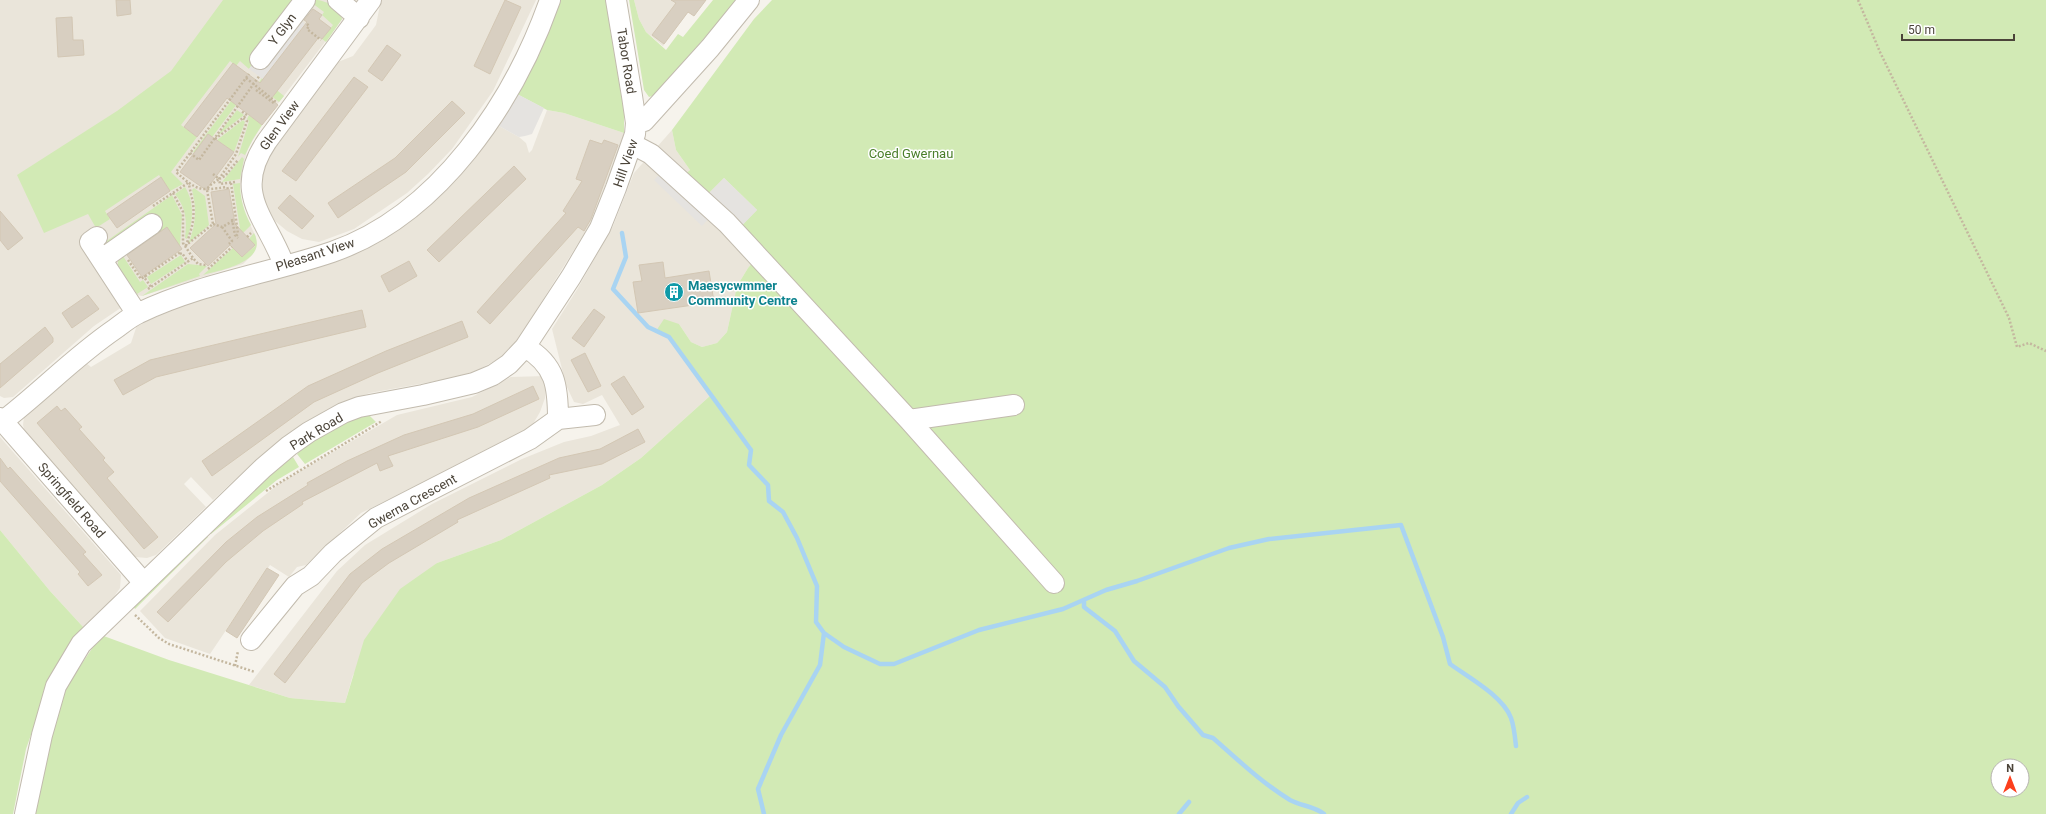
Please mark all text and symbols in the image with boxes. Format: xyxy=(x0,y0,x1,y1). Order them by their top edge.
street label: Y Glyn xyxy=(265,10,299,48)
scale bar xyxy=(1902,16,2014,42)
text: 50 m xyxy=(1908,23,1935,37)
street label: Tabor Road xyxy=(614,27,639,95)
street label: Glen View xyxy=(256,97,302,153)
street label: Hill View xyxy=(610,137,641,189)
park label: Coed Gwernau xyxy=(869,146,953,161)
street label: Pleasant View xyxy=(274,235,357,274)
place label: Maesycwmmer Community Centre xyxy=(688,278,797,308)
building icon: Maesycwmmer Community Centre xyxy=(663,281,685,303)
street label: Park Road xyxy=(287,410,346,453)
street label: Springfield Road xyxy=(35,460,108,541)
street label: Gwerna Crescent xyxy=(365,471,459,532)
north arrow xyxy=(1990,758,2030,798)
text: N xyxy=(2006,762,2014,775)

